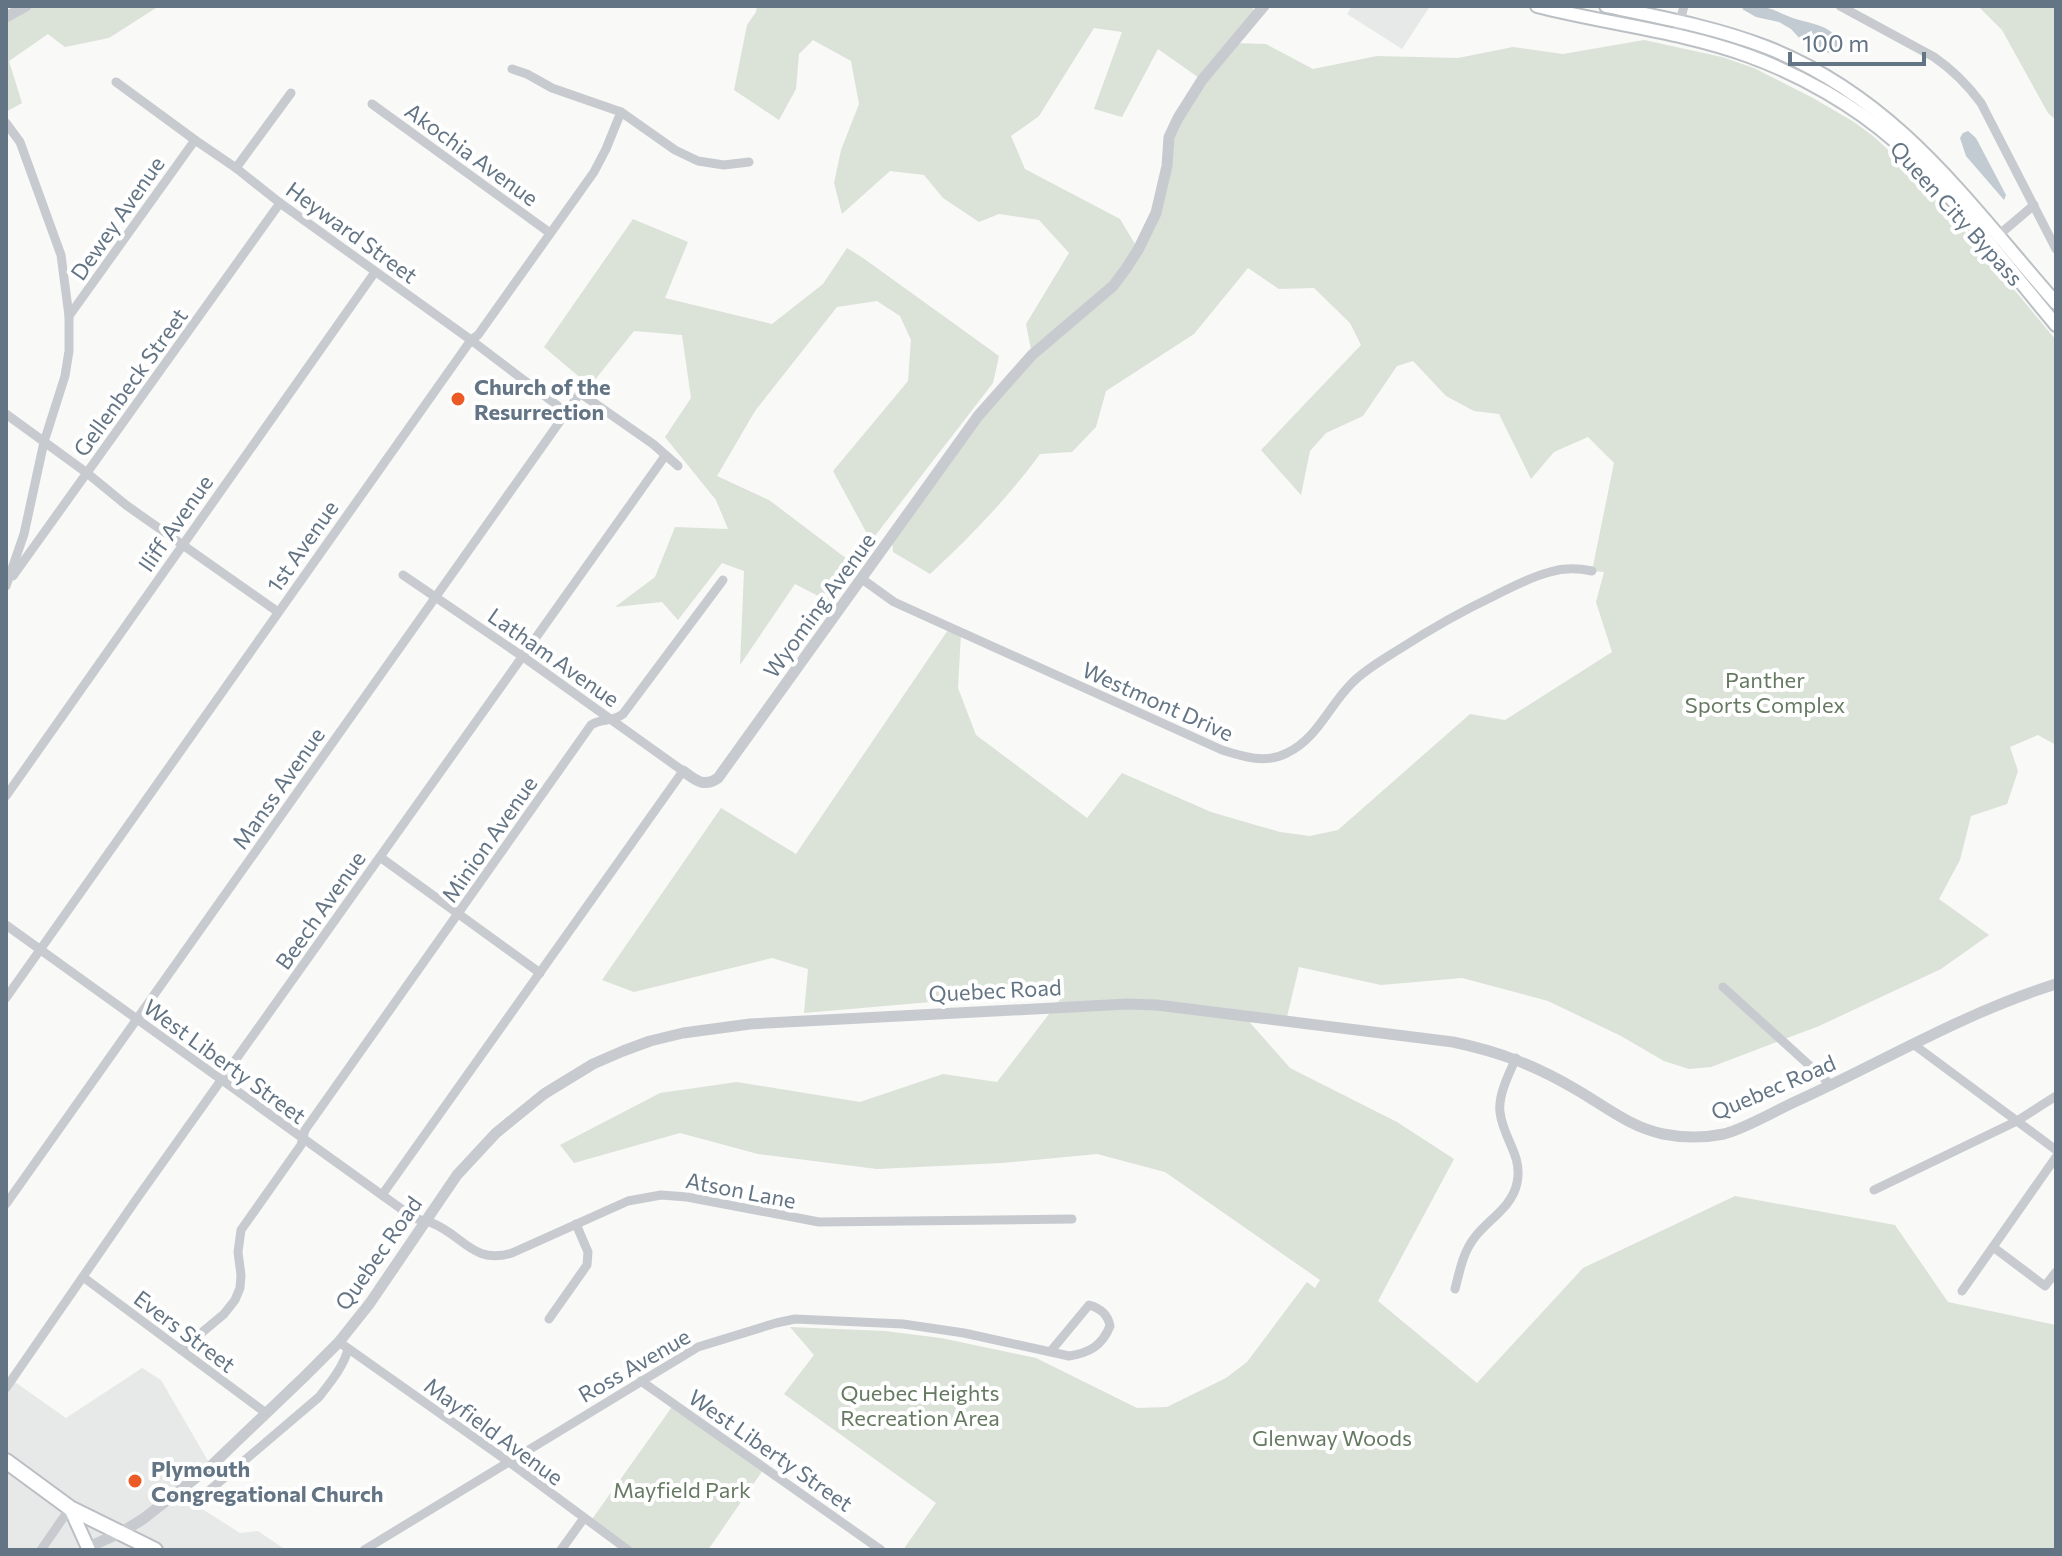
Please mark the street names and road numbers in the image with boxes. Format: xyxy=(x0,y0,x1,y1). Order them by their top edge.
street label: Akochia Avenue xyxy=(400,97,544,211)
street label: Queen City Bypass xyxy=(1885,135,2029,291)
street label: Dewey Avenue xyxy=(64,151,170,285)
street label: Heyward Street xyxy=(281,175,423,289)
street label: Gellenbeck Street xyxy=(67,302,193,462)
street label: Iliff Avenue xyxy=(132,469,218,577)
street label: 1st Avenue xyxy=(261,495,343,597)
street label: Wyoming Avenue xyxy=(757,527,881,683)
street label: Latham Avenue xyxy=(483,602,625,712)
street label: Westmont Drive xyxy=(1078,656,1238,746)
street label: Manss Avenue xyxy=(226,722,330,854)
street label: Minion Avenue xyxy=(435,771,543,907)
street label: Beech Avenue xyxy=(269,846,371,974)
street label: Quebec Road xyxy=(928,973,1062,1007)
street label: West Liberty Street xyxy=(139,993,311,1129)
street label: Quebec Road xyxy=(1707,1049,1839,1125)
street label: Atson Lane xyxy=(684,1166,798,1214)
street label: Quebec Road xyxy=(329,1191,427,1315)
street label: Evers Street xyxy=(129,1284,241,1378)
street label: Ross Avenue xyxy=(573,1322,695,1408)
street label: Mayfield Avenue xyxy=(419,1372,569,1490)
street label: West Liberty Street xyxy=(684,1383,858,1517)

